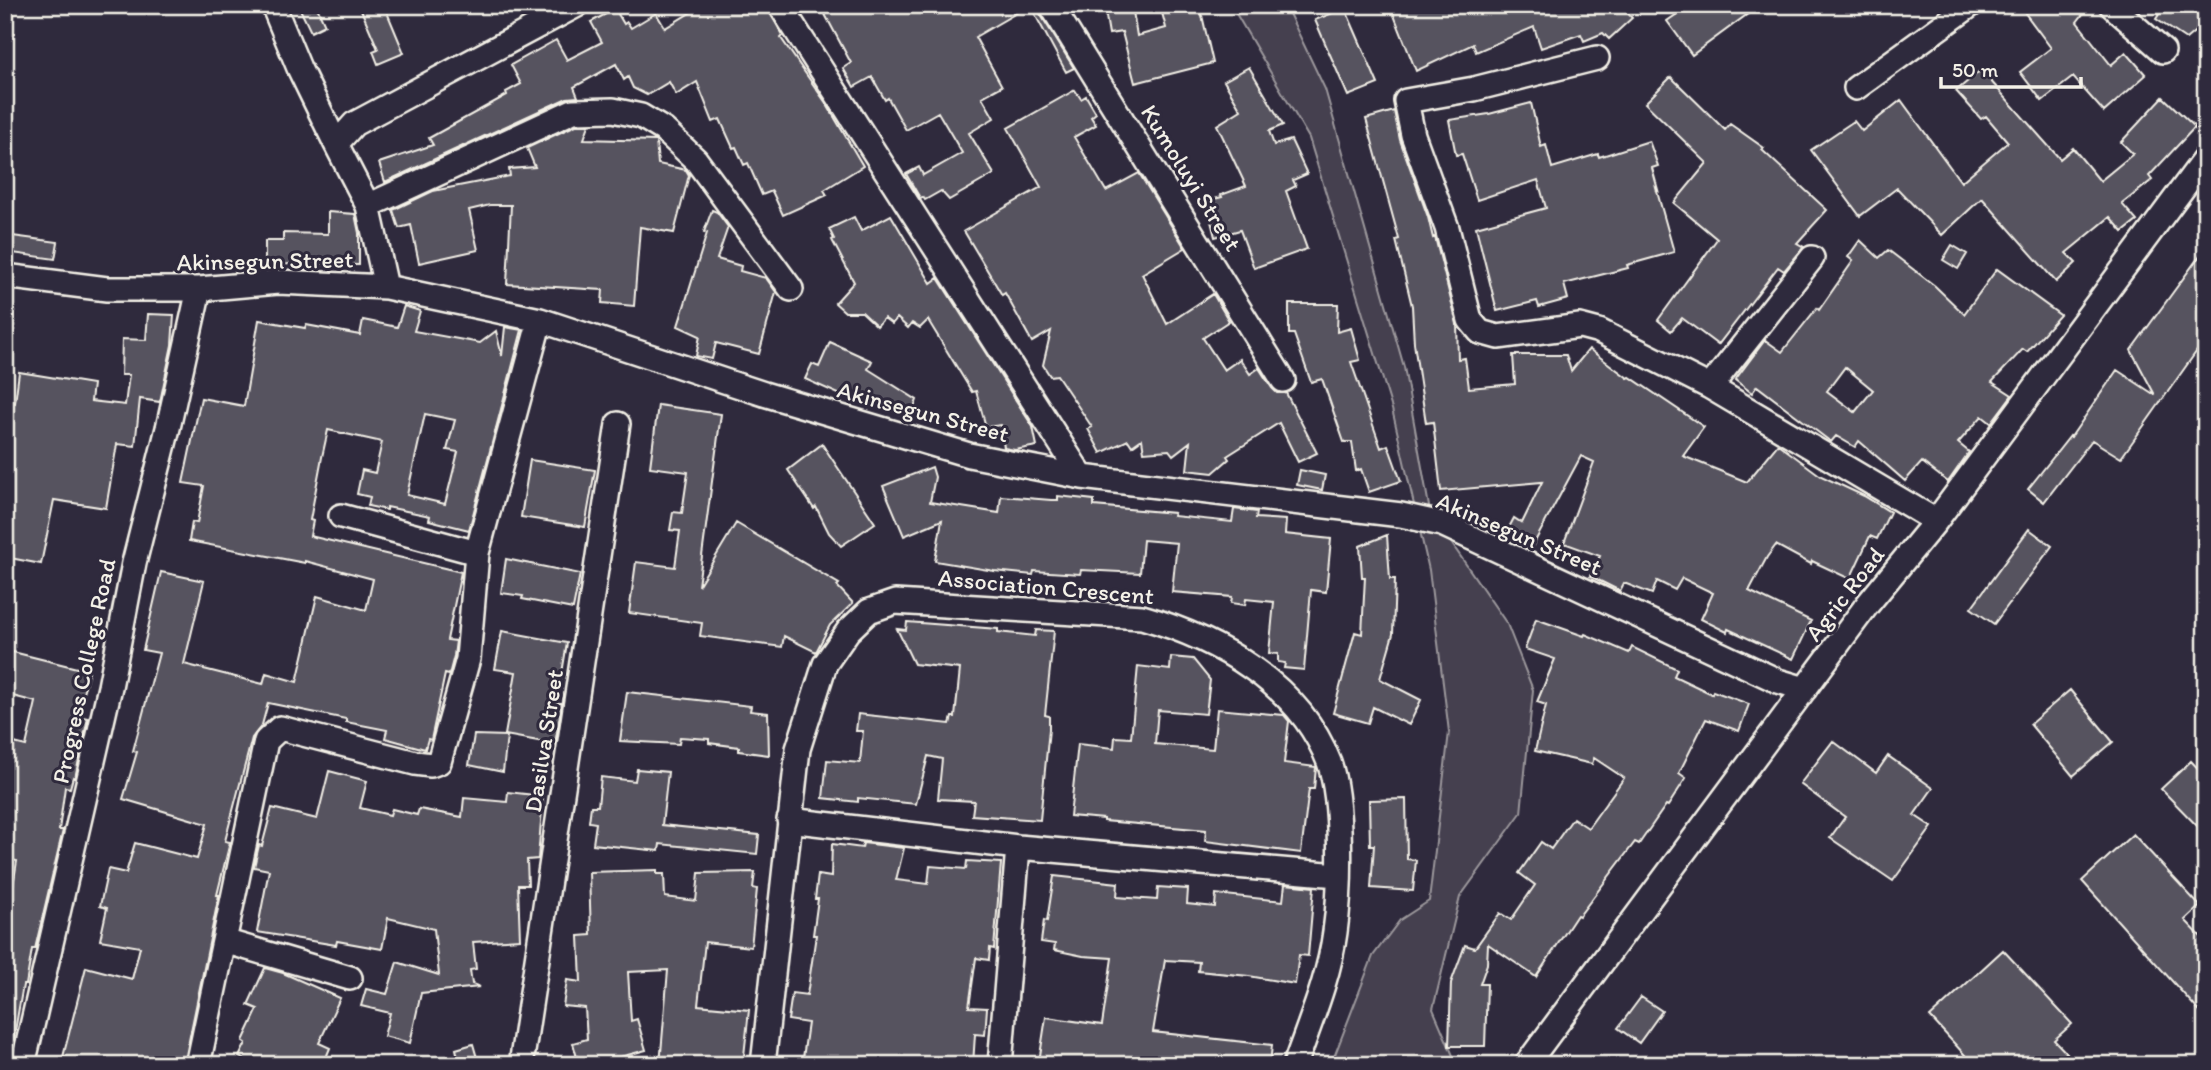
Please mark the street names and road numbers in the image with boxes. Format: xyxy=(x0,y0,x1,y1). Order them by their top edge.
street label: Kumoluyi Street xyxy=(1135,99,1248,256)
street label: Akinsegun Street xyxy=(176,244,354,277)
street label: Akinsegun Street xyxy=(834,375,1012,448)
street label: Akinsegun Street xyxy=(1432,486,1606,581)
street label: Agric Road xyxy=(1799,541,1890,647)
street label: Progress College Road xyxy=(45,556,122,786)
street label: Association Crescent xyxy=(937,563,1155,610)
street label: Dasilva Street xyxy=(518,667,569,815)

